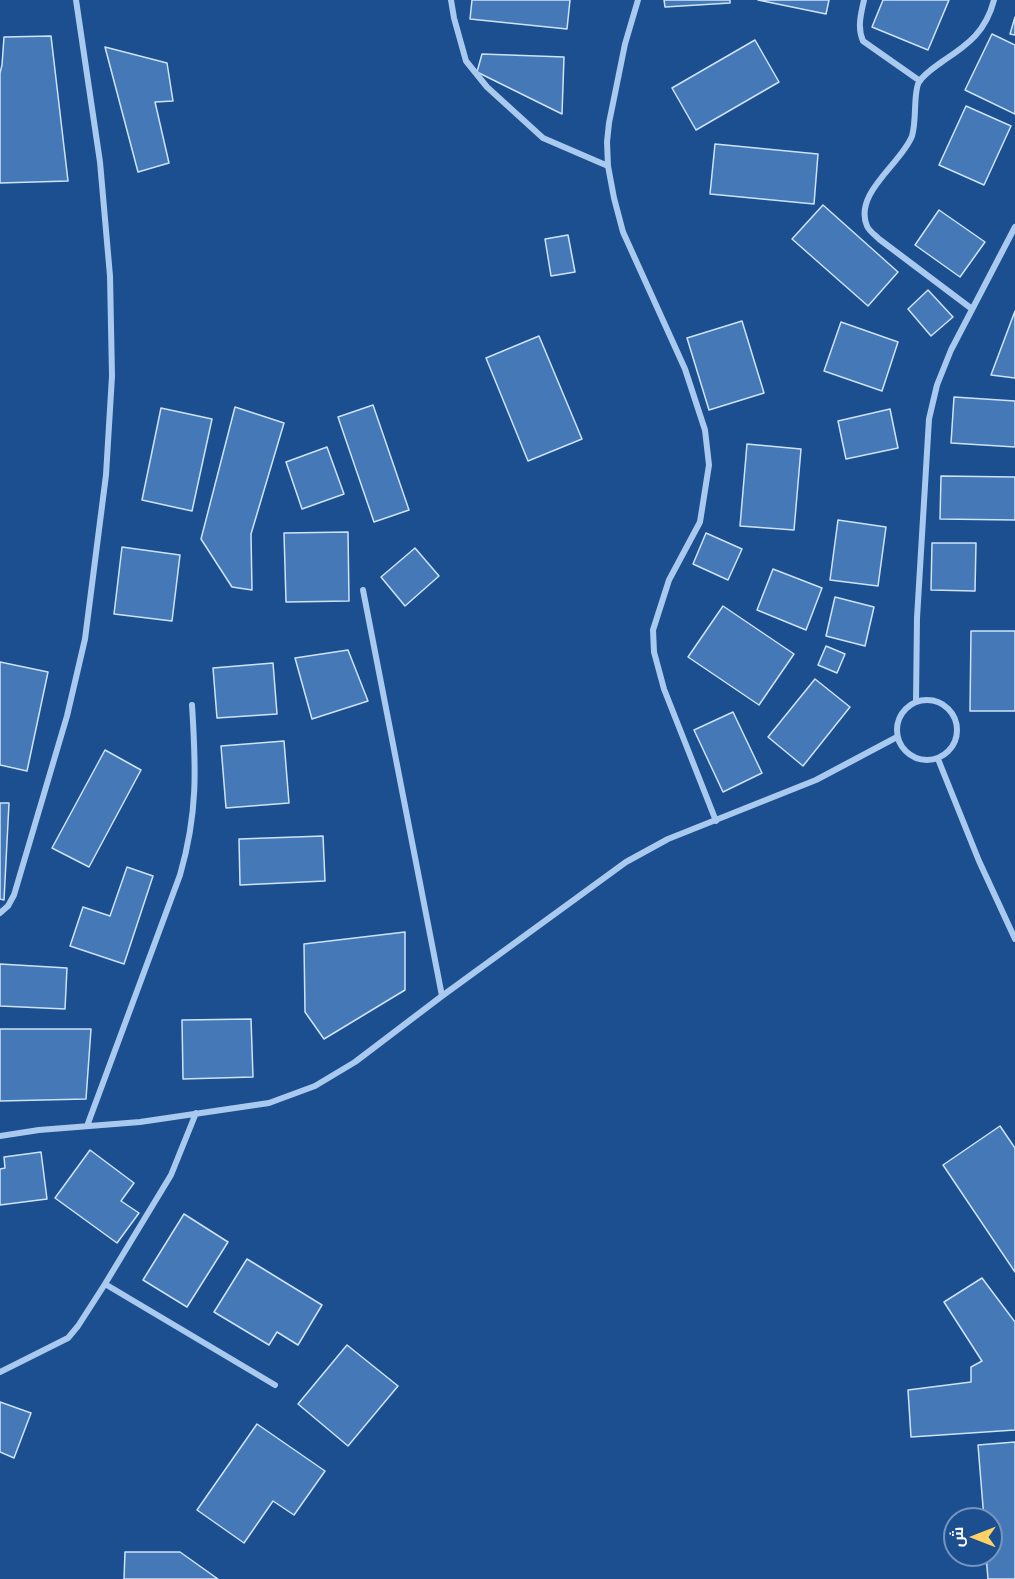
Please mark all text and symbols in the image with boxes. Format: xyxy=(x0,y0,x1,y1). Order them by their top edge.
north arrow xyxy=(943,1507,1003,1567)
text: ش xyxy=(946,1527,968,1547)

